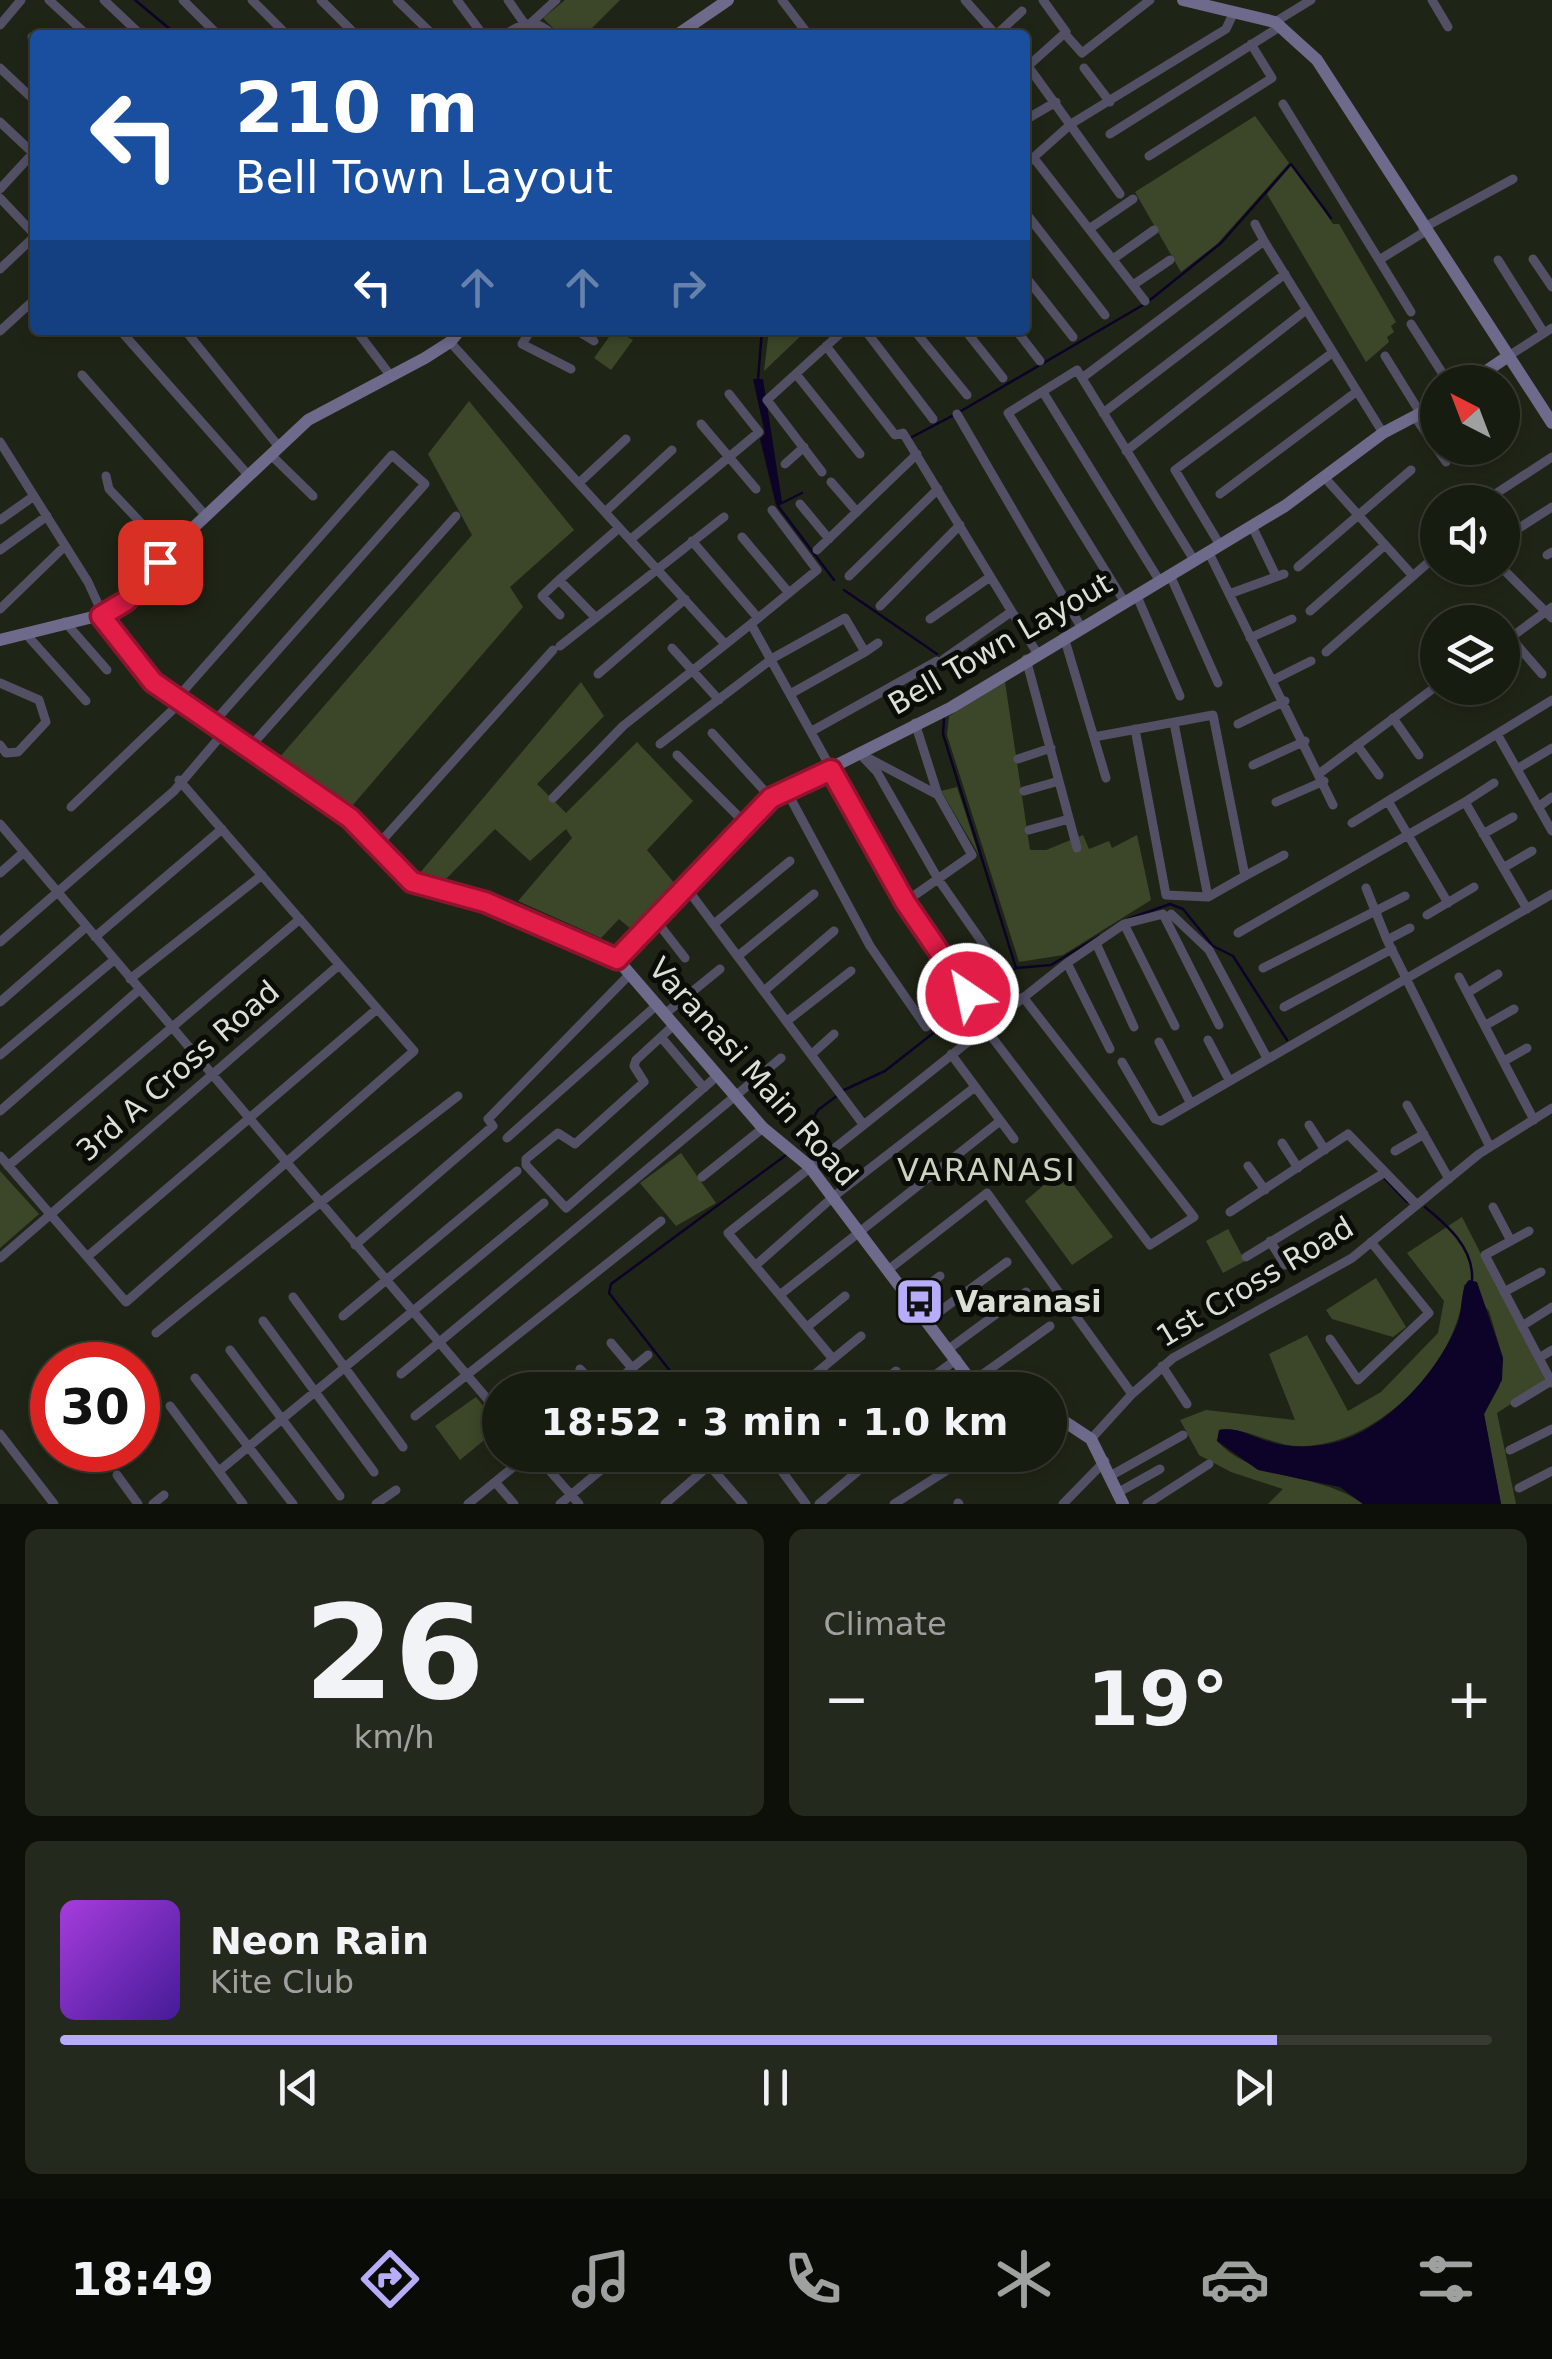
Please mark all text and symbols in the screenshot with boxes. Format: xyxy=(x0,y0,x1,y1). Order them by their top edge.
text: 210 m xyxy=(235,67,478,149)
icon: left xyxy=(70,70,200,200)
text: Bell Town Layout xyxy=(235,151,613,204)
icon: left xyxy=(345,260,400,315)
icon: ahead xyxy=(450,260,505,315)
icon: ahead xyxy=(555,260,610,315)
icon: right xyxy=(660,260,715,315)
north arrow xyxy=(1420,365,1520,465)
map controls xyxy=(1420,365,1520,705)
button: sound xyxy=(1420,485,1520,585)
pin xyxy=(118,520,203,605)
icon: arrive xyxy=(133,535,188,590)
street label: Bell Town Layout xyxy=(882,565,1118,722)
button: layers xyxy=(1420,605,1520,705)
position arrow xyxy=(916,942,1020,1046)
street label: Varanasi Main Road xyxy=(642,950,865,1193)
street label: 3rd A Cross Road xyxy=(69,973,286,1168)
district label: VARANASI xyxy=(897,1151,1077,1189)
street label: 1st Cross Road xyxy=(1150,1209,1359,1354)
bus stop icon: Varanasi xyxy=(894,1276,946,1328)
place label: Varanasi xyxy=(955,1284,1102,1319)
speed limit sign: 30 xyxy=(30,1342,160,1472)
text: 18:52 · 3 min · 1.0 km xyxy=(541,1400,1008,1444)
text: 26 xyxy=(304,1577,485,1729)
text: Climate xyxy=(824,1605,947,1643)
text: 19° xyxy=(1087,1655,1229,1743)
text: − xyxy=(824,1667,870,1731)
text: + xyxy=(1446,1667,1492,1731)
text: km/h xyxy=(354,1718,435,1756)
text: Neon Rain xyxy=(210,1919,429,1963)
text: Kite Club xyxy=(210,1963,354,2001)
icon: previous xyxy=(271,2060,326,2115)
icon: pause xyxy=(748,2060,803,2115)
icon: next xyxy=(1226,2060,1281,2115)
icon: directions xyxy=(355,2244,425,2314)
icon: music xyxy=(566,2244,636,2314)
icon: phone xyxy=(778,2244,848,2314)
icon: climate xyxy=(989,2244,1059,2314)
icon: car xyxy=(1200,2244,1270,2314)
icon: filters xyxy=(1411,2244,1481,2314)
text: 18:49 xyxy=(71,2253,214,2306)

